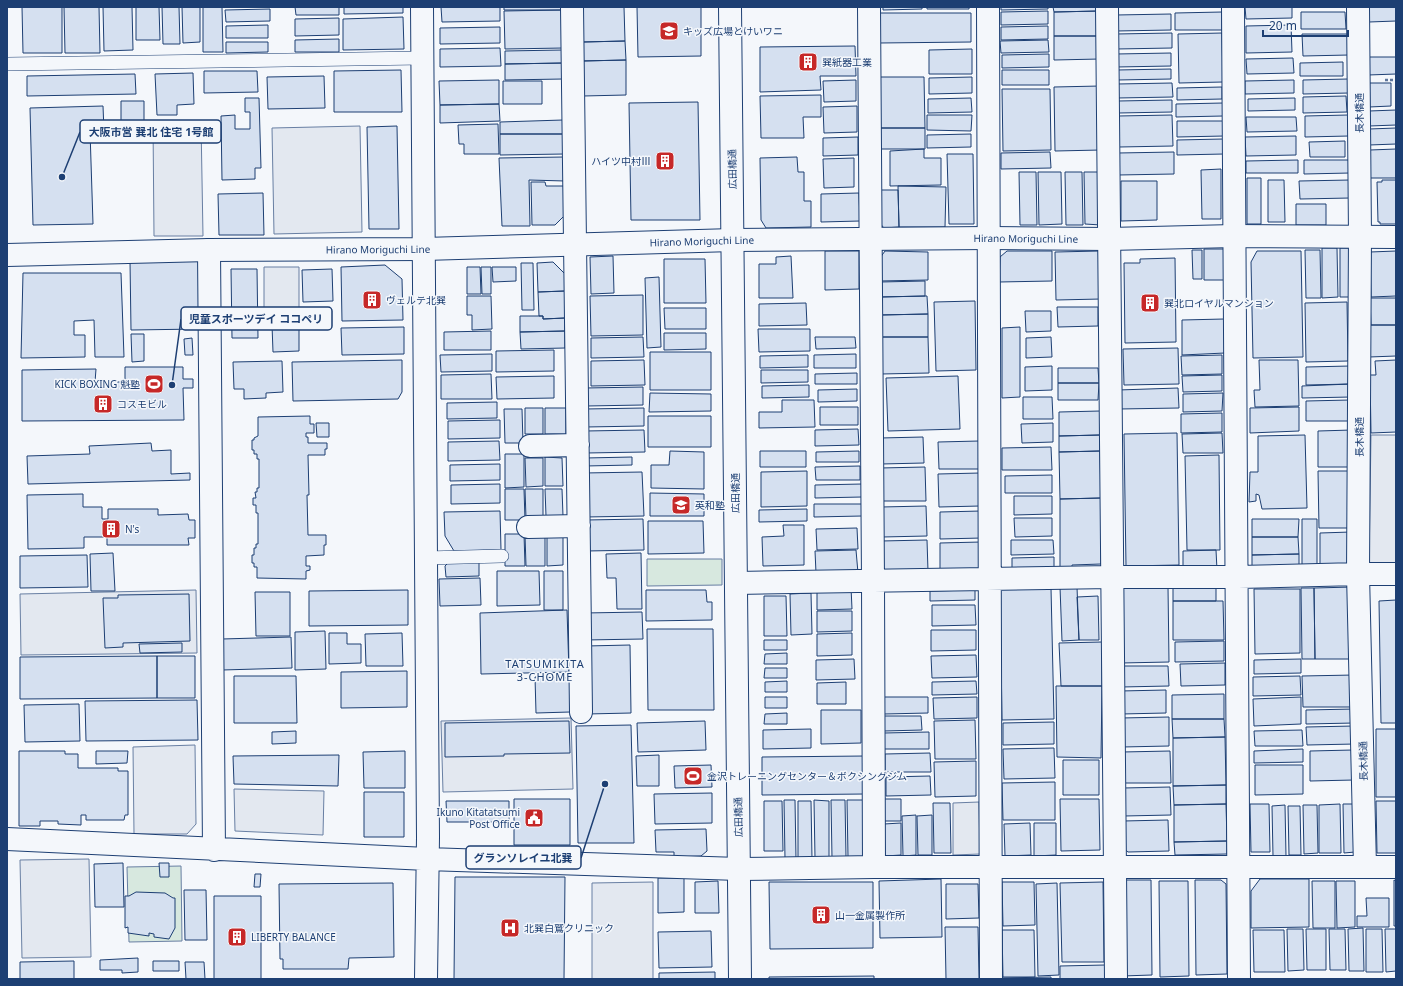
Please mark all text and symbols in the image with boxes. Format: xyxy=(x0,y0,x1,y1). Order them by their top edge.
scale bar xyxy=(1263,12,1348,38)
text: 20 m xyxy=(1269,17,1297,34)
school or university icon: キッズ広場とけいワニ xyxy=(658,20,680,42)
place label: キッズ広場とけいワニ xyxy=(683,24,783,38)
building icon: 巽紙器工業 xyxy=(797,51,819,73)
place label: 巽紙器工業 xyxy=(822,55,872,69)
street label: 長木橋通 xyxy=(1352,93,1366,133)
callout: 大阪市営 巽北 住宅 1号館 xyxy=(80,120,221,143)
text: 大阪市営 巽北 住宅 1号館 xyxy=(89,124,213,139)
street label: 広田橋通 xyxy=(725,149,739,189)
building icon: ハイツ中村Ⅲ xyxy=(654,150,676,172)
place label: ハイツ中村Ⅲ xyxy=(591,154,651,168)
street label: Hirano Moriguchi Line xyxy=(973,231,1078,246)
street label: Hirano Moriguchi Line xyxy=(649,233,754,249)
street label: Hirano Moriguchi Line xyxy=(326,242,431,256)
building icon: ヴェルテ北巽 xyxy=(361,289,383,311)
building icon: 巽北ロイヤルマンション xyxy=(1139,292,1161,314)
place label: ヴェルテ北巽 xyxy=(386,293,446,307)
place label: 巽北ロイヤルマンション xyxy=(1164,296,1274,310)
callout: 児童スポーツデイ ココペリ xyxy=(181,307,332,330)
text: 児童スポーツデイ ココペリ xyxy=(189,311,323,326)
sports icon: KICK BOXING 魁塾 xyxy=(143,373,165,395)
place label: KICK BOXING 魁塾 xyxy=(54,377,140,391)
building icon: コスモビル xyxy=(92,393,114,415)
place label: コスモビル xyxy=(117,397,167,411)
street label: 長木橋通 xyxy=(1352,417,1366,457)
street label: 広田橋通 xyxy=(728,473,742,513)
school or university icon: 英和塾 xyxy=(670,494,692,516)
place label: 英和塾 xyxy=(695,498,725,512)
building icon: N's xyxy=(100,518,122,540)
place label: N's xyxy=(125,522,140,536)
district label: TATSUMIKITA 3-CHOME xyxy=(505,656,585,684)
street label: 長木橋通 xyxy=(1356,741,1370,781)
sports icon: 金沢トレーニングセンター＆ボクシングジム xyxy=(682,765,704,787)
place label: 金沢トレーニングセンター＆ボクシングジム xyxy=(707,769,907,783)
street label: 広田橋通 xyxy=(731,797,745,837)
place label: Ikuno Kitatatsumi Post Office xyxy=(437,805,520,831)
public building icon: Ikuno Kitatatsumi Post Office xyxy=(523,807,545,829)
callout: グランソレイユ北巽 xyxy=(466,846,581,869)
text: グランソレイユ北巽 xyxy=(474,850,572,865)
building icon: 山一金属製作所 xyxy=(810,904,832,926)
place label: 山一金属製作所 xyxy=(835,908,905,922)
hospital icon: 北巽白鷲クリニック xyxy=(499,917,521,939)
place label: 北巽白鷲クリニック xyxy=(524,921,614,935)
building icon: LIBERTY BALANCE xyxy=(226,926,248,948)
place label: LIBERTY BALANCE xyxy=(251,930,336,944)

